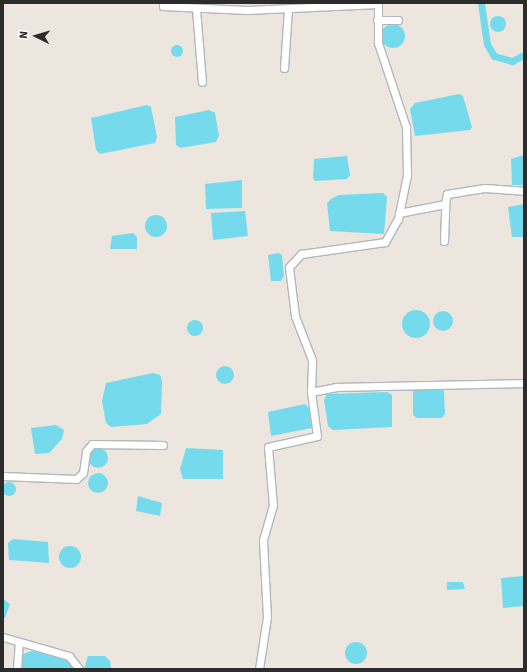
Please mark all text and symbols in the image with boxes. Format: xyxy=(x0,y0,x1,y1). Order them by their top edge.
north arrow xyxy=(16,16,56,56)
text: N xyxy=(17,31,30,39)

